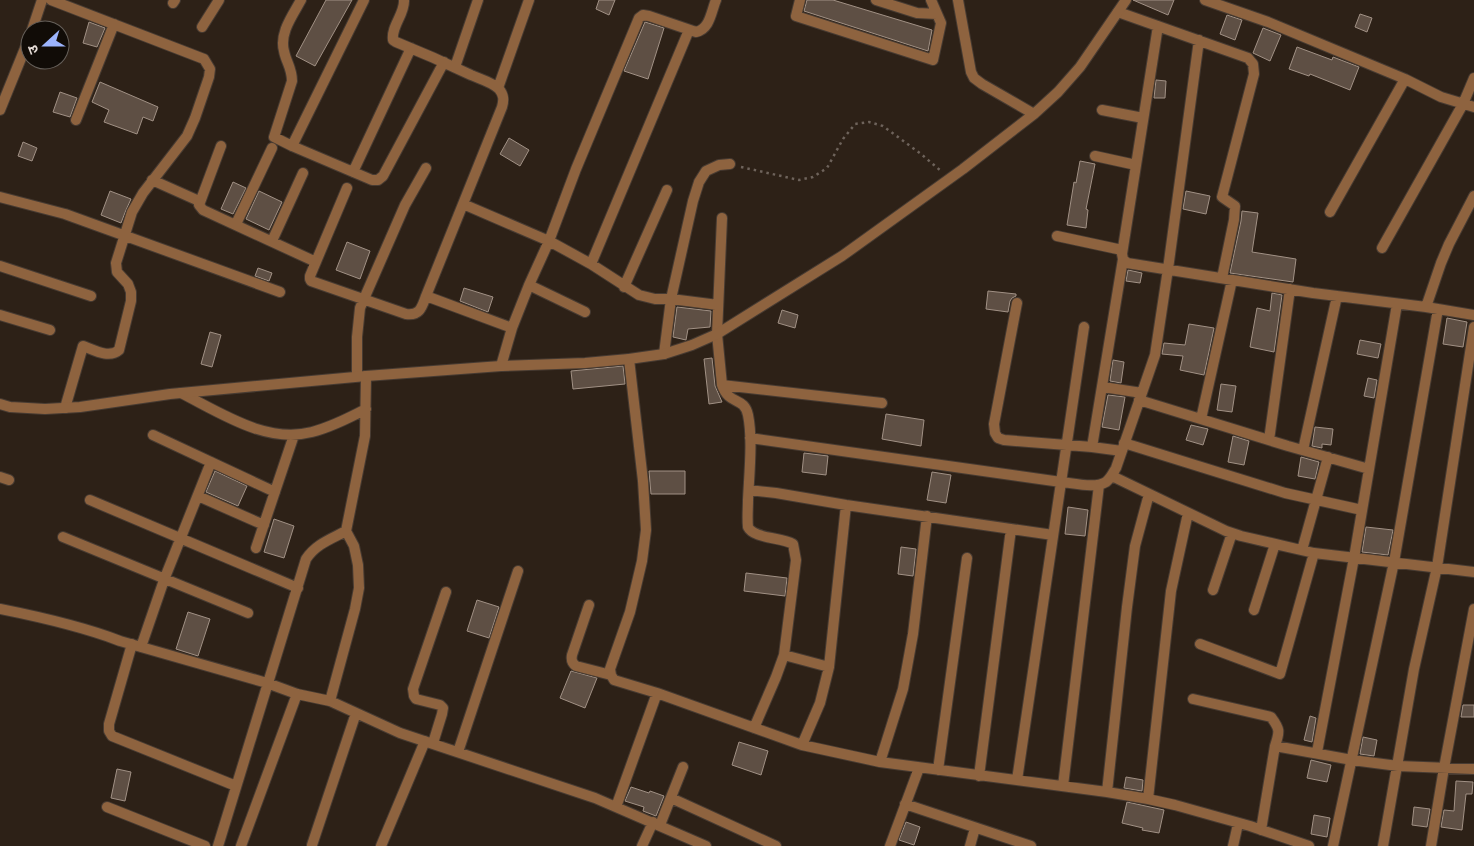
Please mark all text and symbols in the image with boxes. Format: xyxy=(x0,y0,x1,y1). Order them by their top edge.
north arrow xyxy=(20,20,70,70)
text: उ xyxy=(24,42,42,56)

